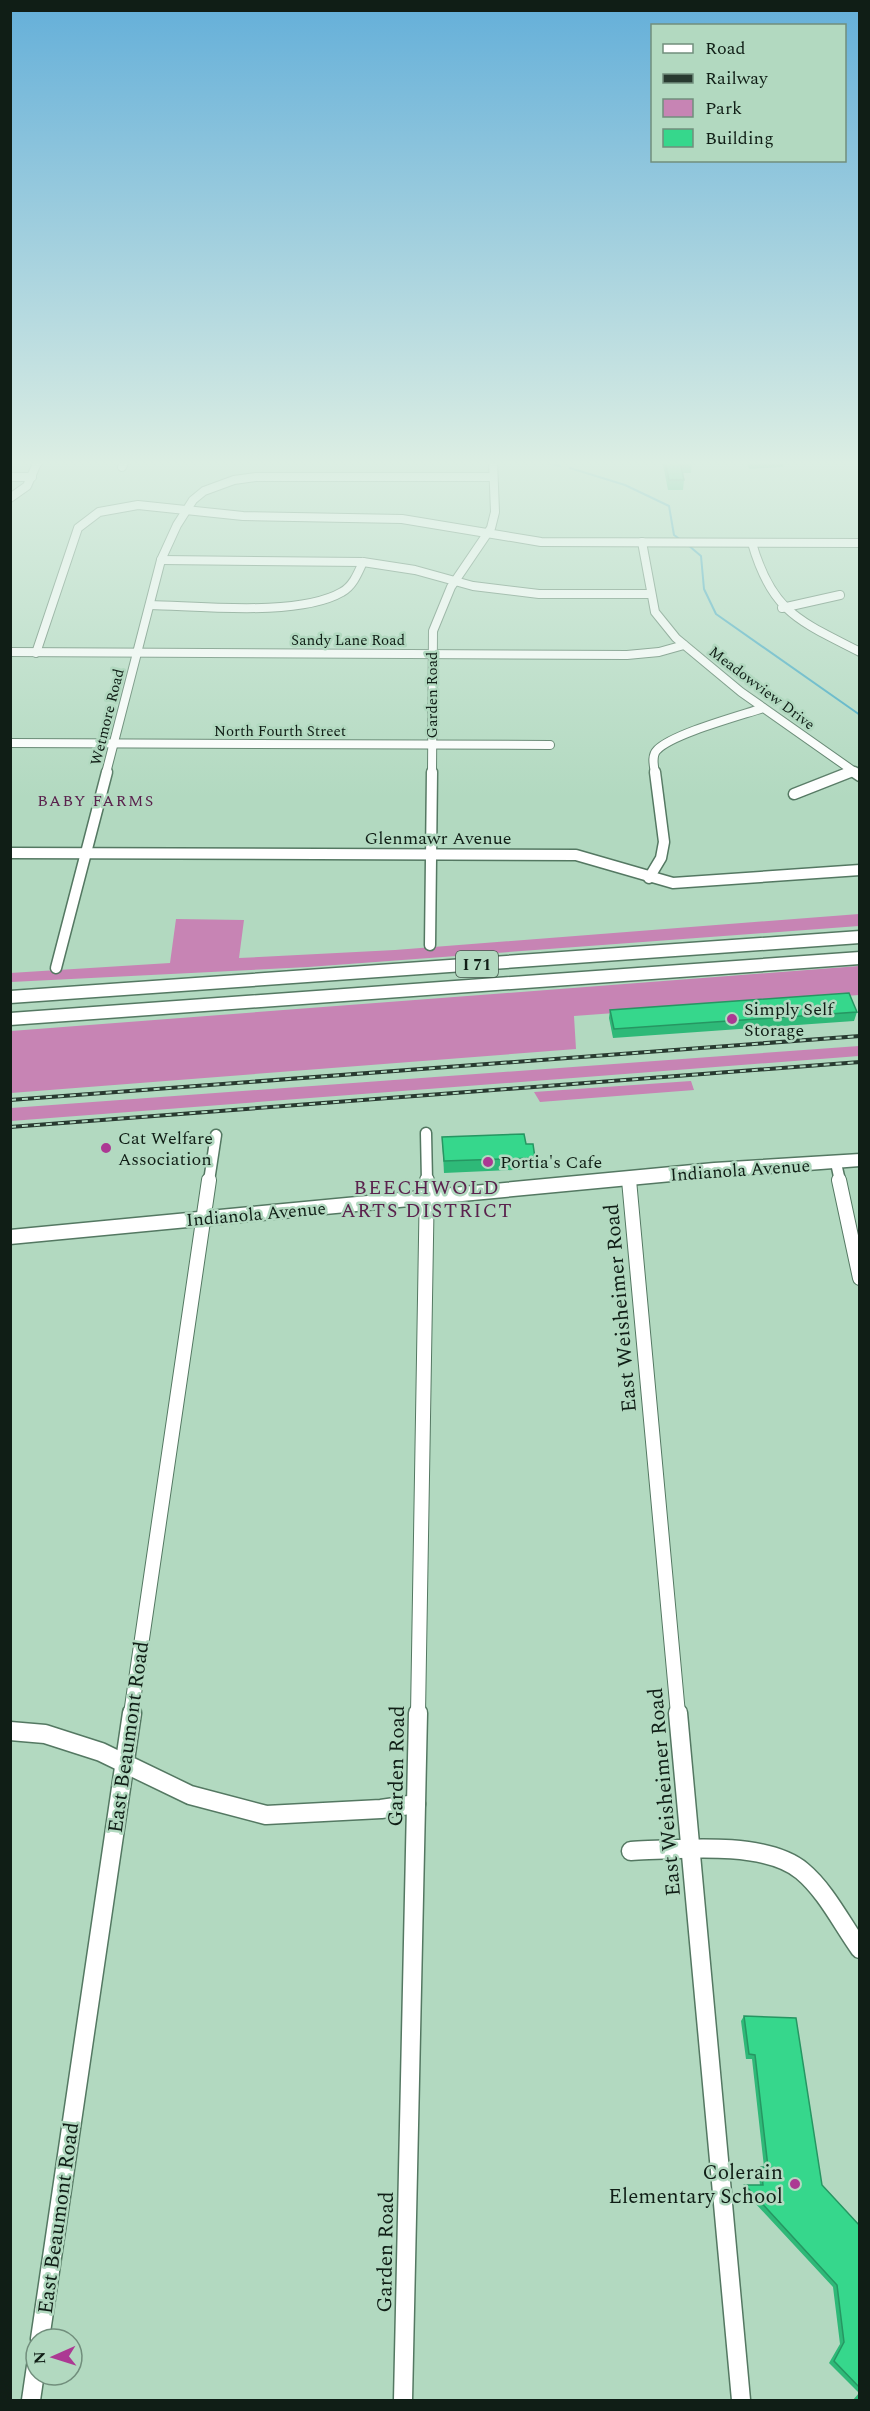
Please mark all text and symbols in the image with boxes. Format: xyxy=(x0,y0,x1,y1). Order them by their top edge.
legend xyxy=(651,24,846,162)
text: Road xyxy=(705,35,746,62)
text: Railway xyxy=(705,65,769,92)
text: Park xyxy=(705,95,742,122)
text: Building xyxy=(705,125,774,152)
street label: Sandy Lane Road xyxy=(291,629,405,652)
street label: Meadowview Drive xyxy=(704,641,820,736)
street label: Garden Road xyxy=(421,652,444,738)
street label: Wetmore Road xyxy=(84,666,131,768)
street label: North Fourth Street xyxy=(214,720,346,743)
district label: BABY FARMS xyxy=(37,789,155,813)
street label: Glenmawr Avenue xyxy=(364,825,512,852)
road number: I 71 xyxy=(456,951,498,977)
place label: Simply Self Storage xyxy=(744,996,835,1044)
marker: Simply Self Storage xyxy=(725,1012,739,1026)
place label: Cat Welfare Association xyxy=(118,1125,213,1173)
marker: Cat Welfare Association xyxy=(99,1141,113,1155)
place label: Portia's Cafe xyxy=(500,1149,602,1176)
street label: Indianola Avenue xyxy=(669,1152,811,1189)
marker: Portia's Cafe xyxy=(481,1155,495,1169)
district label: BEECHWOLD ARTS DISTRICT xyxy=(341,1173,513,1226)
street label: Indianola Avenue xyxy=(185,1195,327,1234)
street label: East Weisheimer Road xyxy=(596,1202,646,1414)
street label: East Beaumont Road xyxy=(100,1639,158,1835)
street label: East Weisheimer Road xyxy=(640,1686,690,1898)
street label: Garden Road xyxy=(380,1705,414,1827)
street label: East Beaumont Road xyxy=(30,2120,88,2316)
place label: Colerain Elementary School xyxy=(608,2157,783,2213)
marker: Colerain Elementary School xyxy=(788,2177,802,2191)
street label: Garden Road xyxy=(369,2191,403,2313)
north arrow xyxy=(24,2327,84,2387)
text: N xyxy=(28,2351,52,2365)

